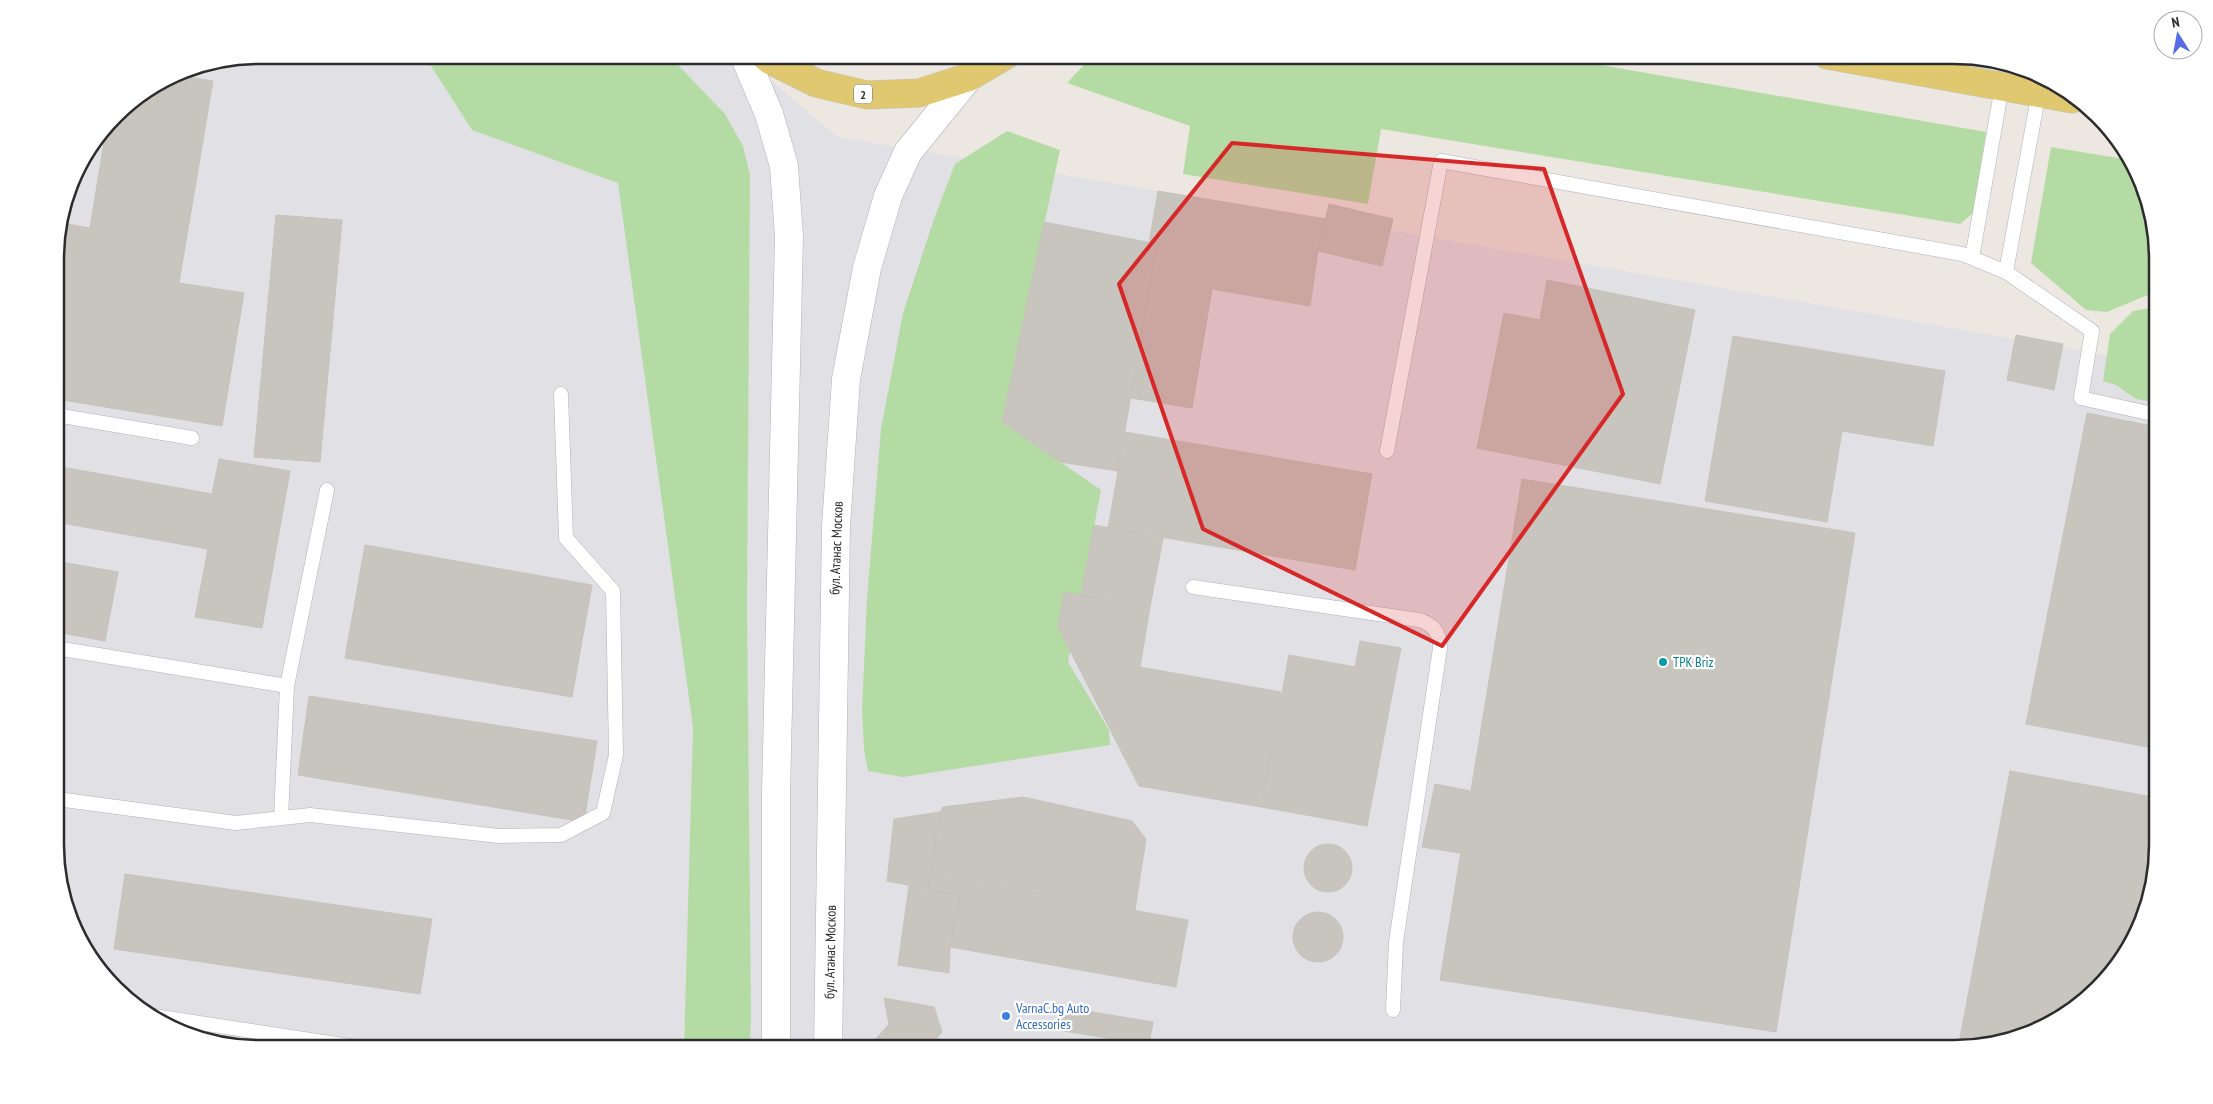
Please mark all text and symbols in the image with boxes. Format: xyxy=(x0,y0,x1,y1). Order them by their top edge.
north arrow xyxy=(2153,10,2203,60)
text: N xyxy=(2170,13,2181,32)
road number: 2 xyxy=(854,85,872,104)
street label: бул. Атанас Москов xyxy=(825,500,847,595)
place label: TPK Briz xyxy=(1673,653,1714,671)
marker: TPK Briz xyxy=(1657,656,1669,668)
street label: бул. Атанас Москов xyxy=(820,905,840,999)
place label: VarnaC.bg Auto Accessories xyxy=(1015,999,1089,1033)
marker: VarnaC.bg Auto Accessories xyxy=(1000,1010,1012,1022)

